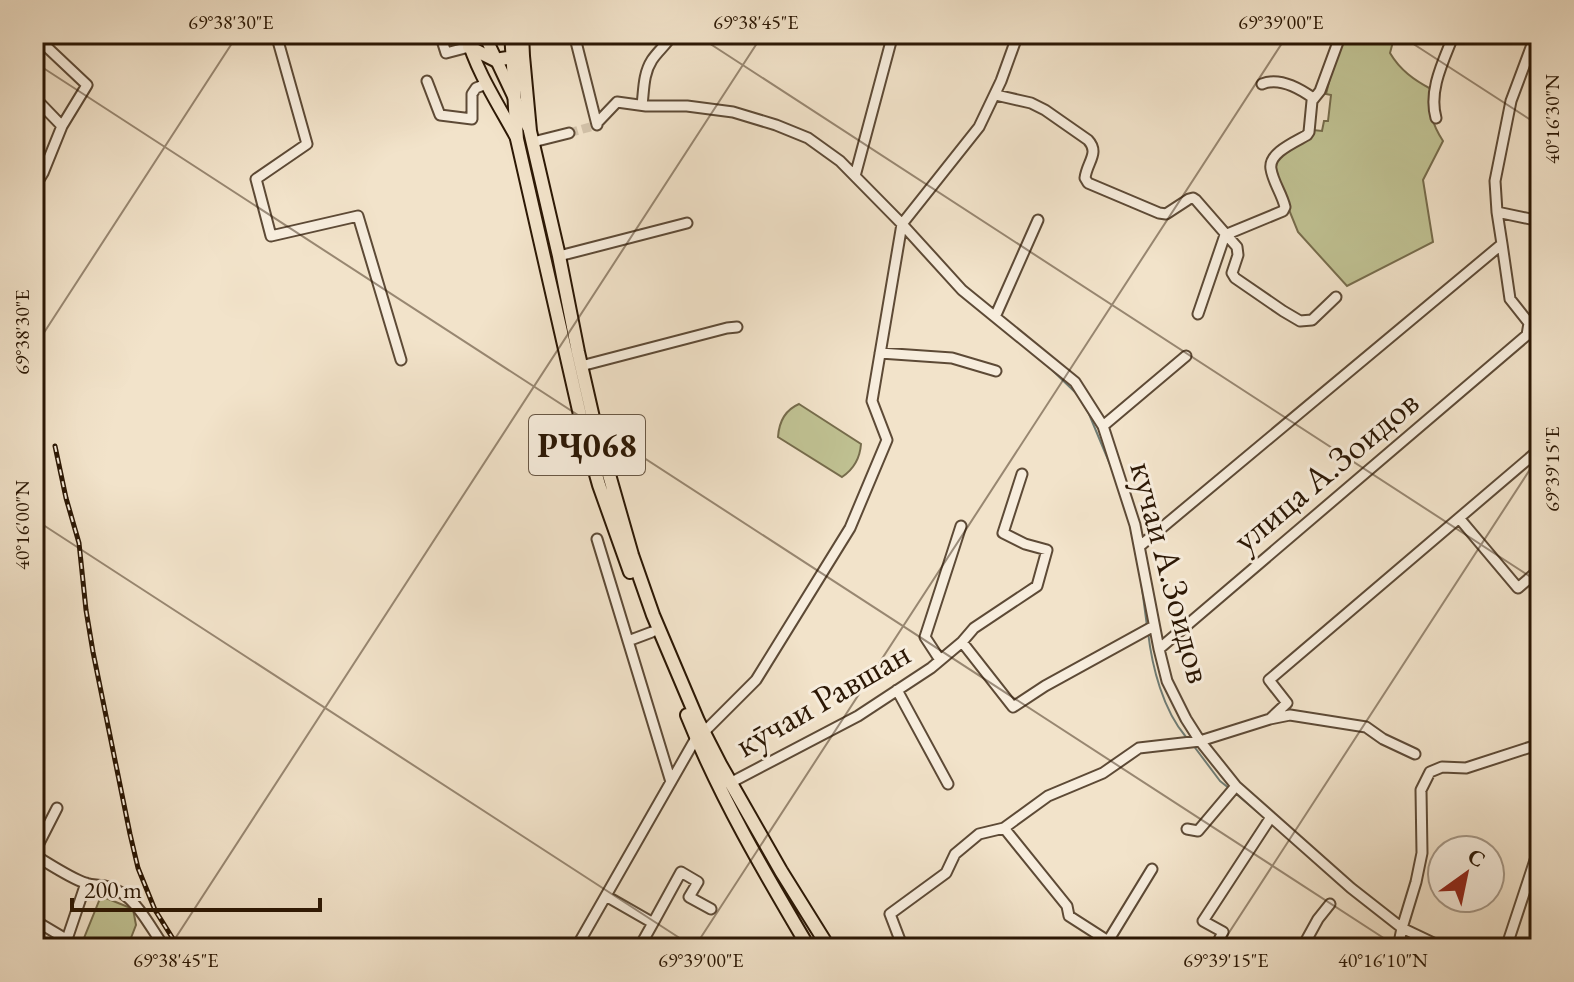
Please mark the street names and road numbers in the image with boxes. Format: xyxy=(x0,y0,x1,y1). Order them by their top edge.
street label: улица А.Зоидов xyxy=(1222,379,1428,562)
road number: РҶ068 xyxy=(529,415,645,475)
street label: кучаи А.Зоидов xyxy=(1119,456,1224,688)
street label: кӯчаи Равшан xyxy=(726,629,919,768)

